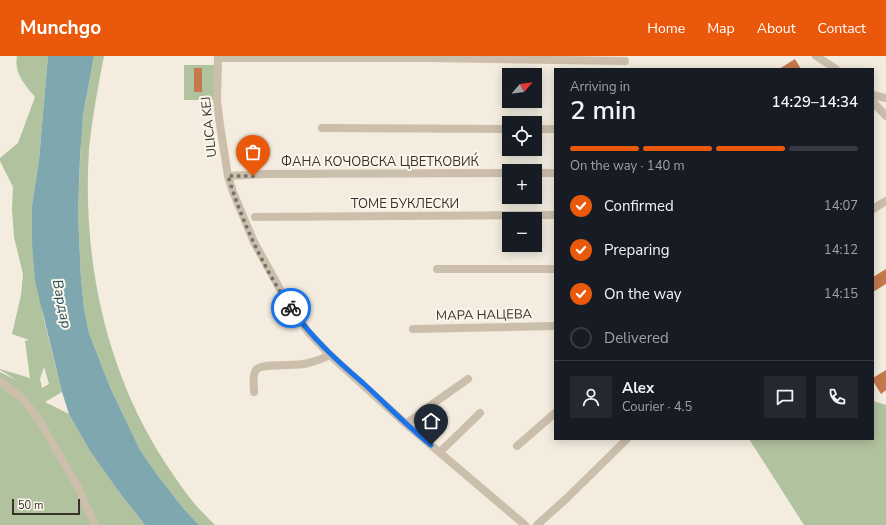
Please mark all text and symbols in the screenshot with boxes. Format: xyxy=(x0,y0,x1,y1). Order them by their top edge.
text: Munchgo xyxy=(20,15,101,41)
text: Home xyxy=(647,19,685,38)
text: Map xyxy=(707,19,735,38)
text: About xyxy=(757,19,796,38)
text: Contact xyxy=(818,19,866,38)
north arrow xyxy=(502,68,542,108)
map controls xyxy=(502,68,542,252)
text: Arriving in xyxy=(570,78,630,96)
text: 14:29–14:34 xyxy=(771,92,858,112)
text: 2 min xyxy=(570,93,636,128)
street label: ULICA KEJ xyxy=(197,96,221,158)
button: locate xyxy=(502,116,542,156)
pin xyxy=(236,135,270,176)
icon: bag xyxy=(242,141,264,163)
street label: ФАНА КОЧОВСКА ЦВЕТКОВИЌ xyxy=(281,152,480,171)
text: On the way · 140 m xyxy=(570,157,685,175)
button: + xyxy=(502,164,542,204)
street label: ТОМЕ БУКЛЕСКИ xyxy=(351,195,459,213)
icon: check xyxy=(570,195,592,217)
text: Confirmed xyxy=(604,196,674,216)
text: 14:07 xyxy=(824,197,858,215)
button: − xyxy=(502,212,542,252)
icon: check xyxy=(570,239,592,261)
text: Preparing xyxy=(604,240,669,260)
text: 14:12 xyxy=(824,241,858,259)
water label: Вардар xyxy=(48,278,76,330)
icon: check xyxy=(570,283,592,305)
text: On the way xyxy=(604,284,682,304)
text: 14:15 xyxy=(824,285,858,303)
courier xyxy=(271,288,311,328)
icon: bike xyxy=(280,297,302,319)
street label: МАРА НАЦЕВА xyxy=(436,305,533,325)
text: Delivered xyxy=(604,328,669,348)
button: person xyxy=(570,376,612,418)
button: chat xyxy=(764,376,806,418)
button: phone xyxy=(816,376,858,418)
text: Alex xyxy=(622,378,654,398)
text: Courier · 4.5 xyxy=(622,398,692,416)
pin xyxy=(414,404,448,445)
icon: home xyxy=(420,410,442,432)
scale bar xyxy=(12,497,80,516)
text: 50 m xyxy=(18,498,43,513)

